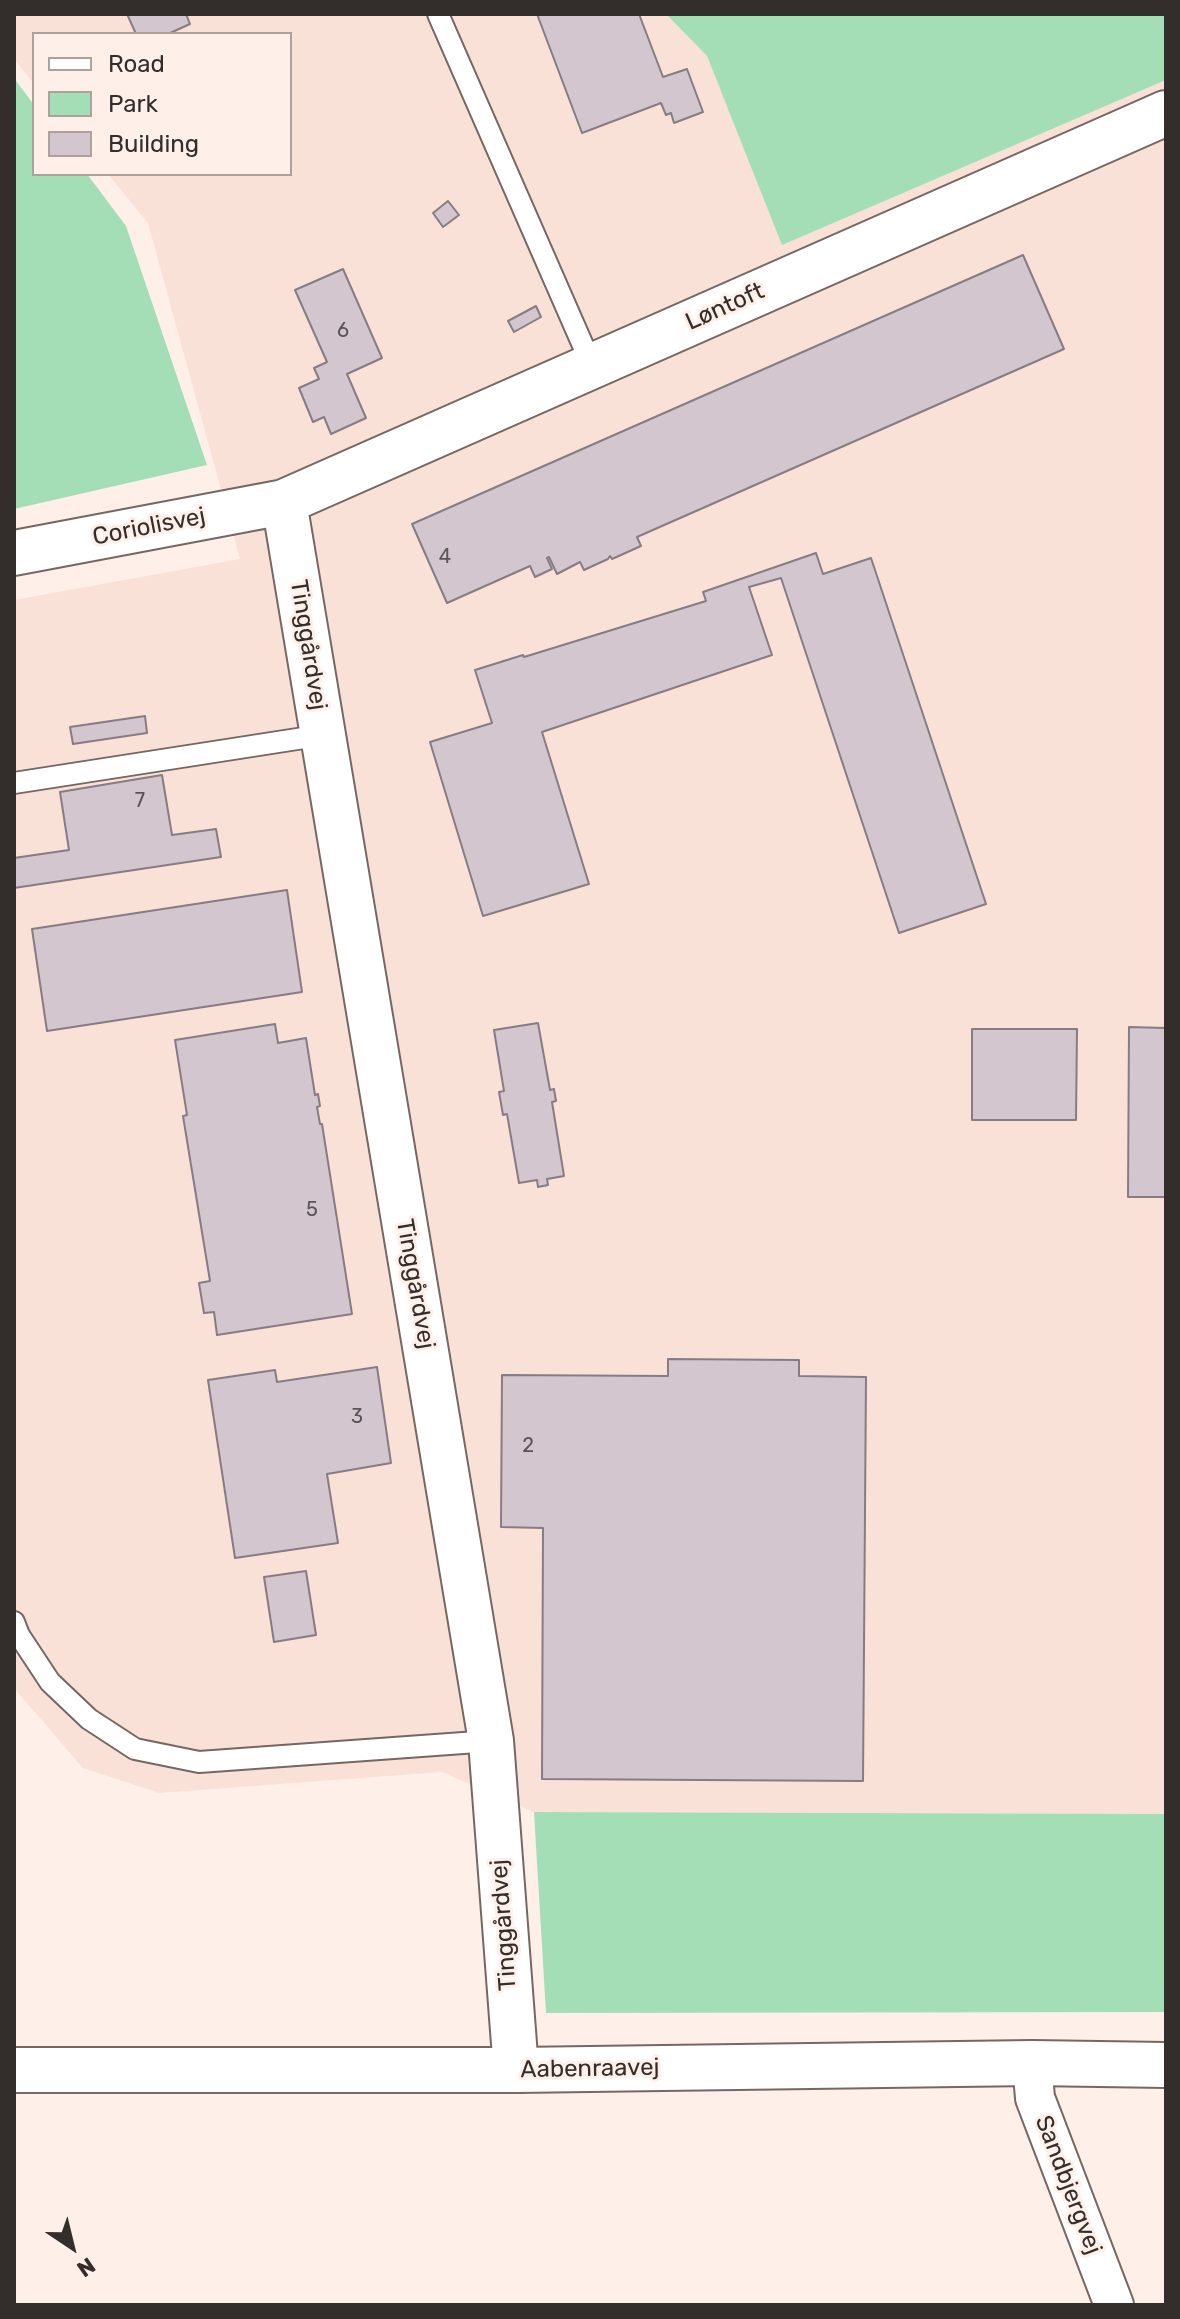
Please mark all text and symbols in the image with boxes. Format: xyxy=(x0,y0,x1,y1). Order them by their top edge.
legend xyxy=(32,32,292,176)
text: Road xyxy=(108,50,165,78)
text: Park xyxy=(108,90,158,118)
text: Building xyxy=(108,130,199,158)
street label: Løntoft xyxy=(681,277,769,337)
house number: 6 xyxy=(337,319,349,343)
street label: Coriolisvej xyxy=(90,502,208,552)
house number: 4 xyxy=(439,545,451,569)
street label: Tinggårdvej xyxy=(283,578,333,712)
house number: 7 xyxy=(135,789,145,813)
house number: 5 xyxy=(306,1198,318,1222)
street label: Tinggårdvej xyxy=(389,1217,441,1351)
house number: 3 xyxy=(351,1405,363,1429)
house number: 2 xyxy=(522,1434,534,1458)
street label: Tinggårdvej xyxy=(485,1858,523,1992)
street label: Aabenraavej xyxy=(520,2053,660,2085)
street label: Sandbjergvej xyxy=(1028,2112,1108,2258)
north arrow xyxy=(32,2207,112,2287)
text: N xyxy=(72,2251,100,2283)

